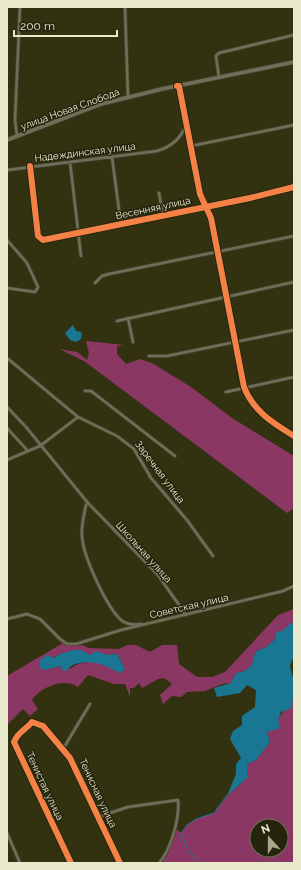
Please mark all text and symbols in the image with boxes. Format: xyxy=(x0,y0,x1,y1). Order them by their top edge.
scale bar xyxy=(14,12,117,38)
text: 200 m xyxy=(20,19,55,33)
street label: улица Новая Слобода xyxy=(19,86,121,132)
street label: Надеждинская улица xyxy=(34,140,136,164)
street label: Весенняя улица xyxy=(114,195,192,221)
street label: Заречная улица xyxy=(133,439,187,505)
street label: Школьная улица xyxy=(114,519,174,585)
street label: Советская улица xyxy=(148,592,230,620)
street label: Тенистая улица xyxy=(24,750,66,822)
street label: Тенисная улица xyxy=(77,757,119,829)
north arrow xyxy=(249,818,289,858)
text: N xyxy=(259,822,272,837)

